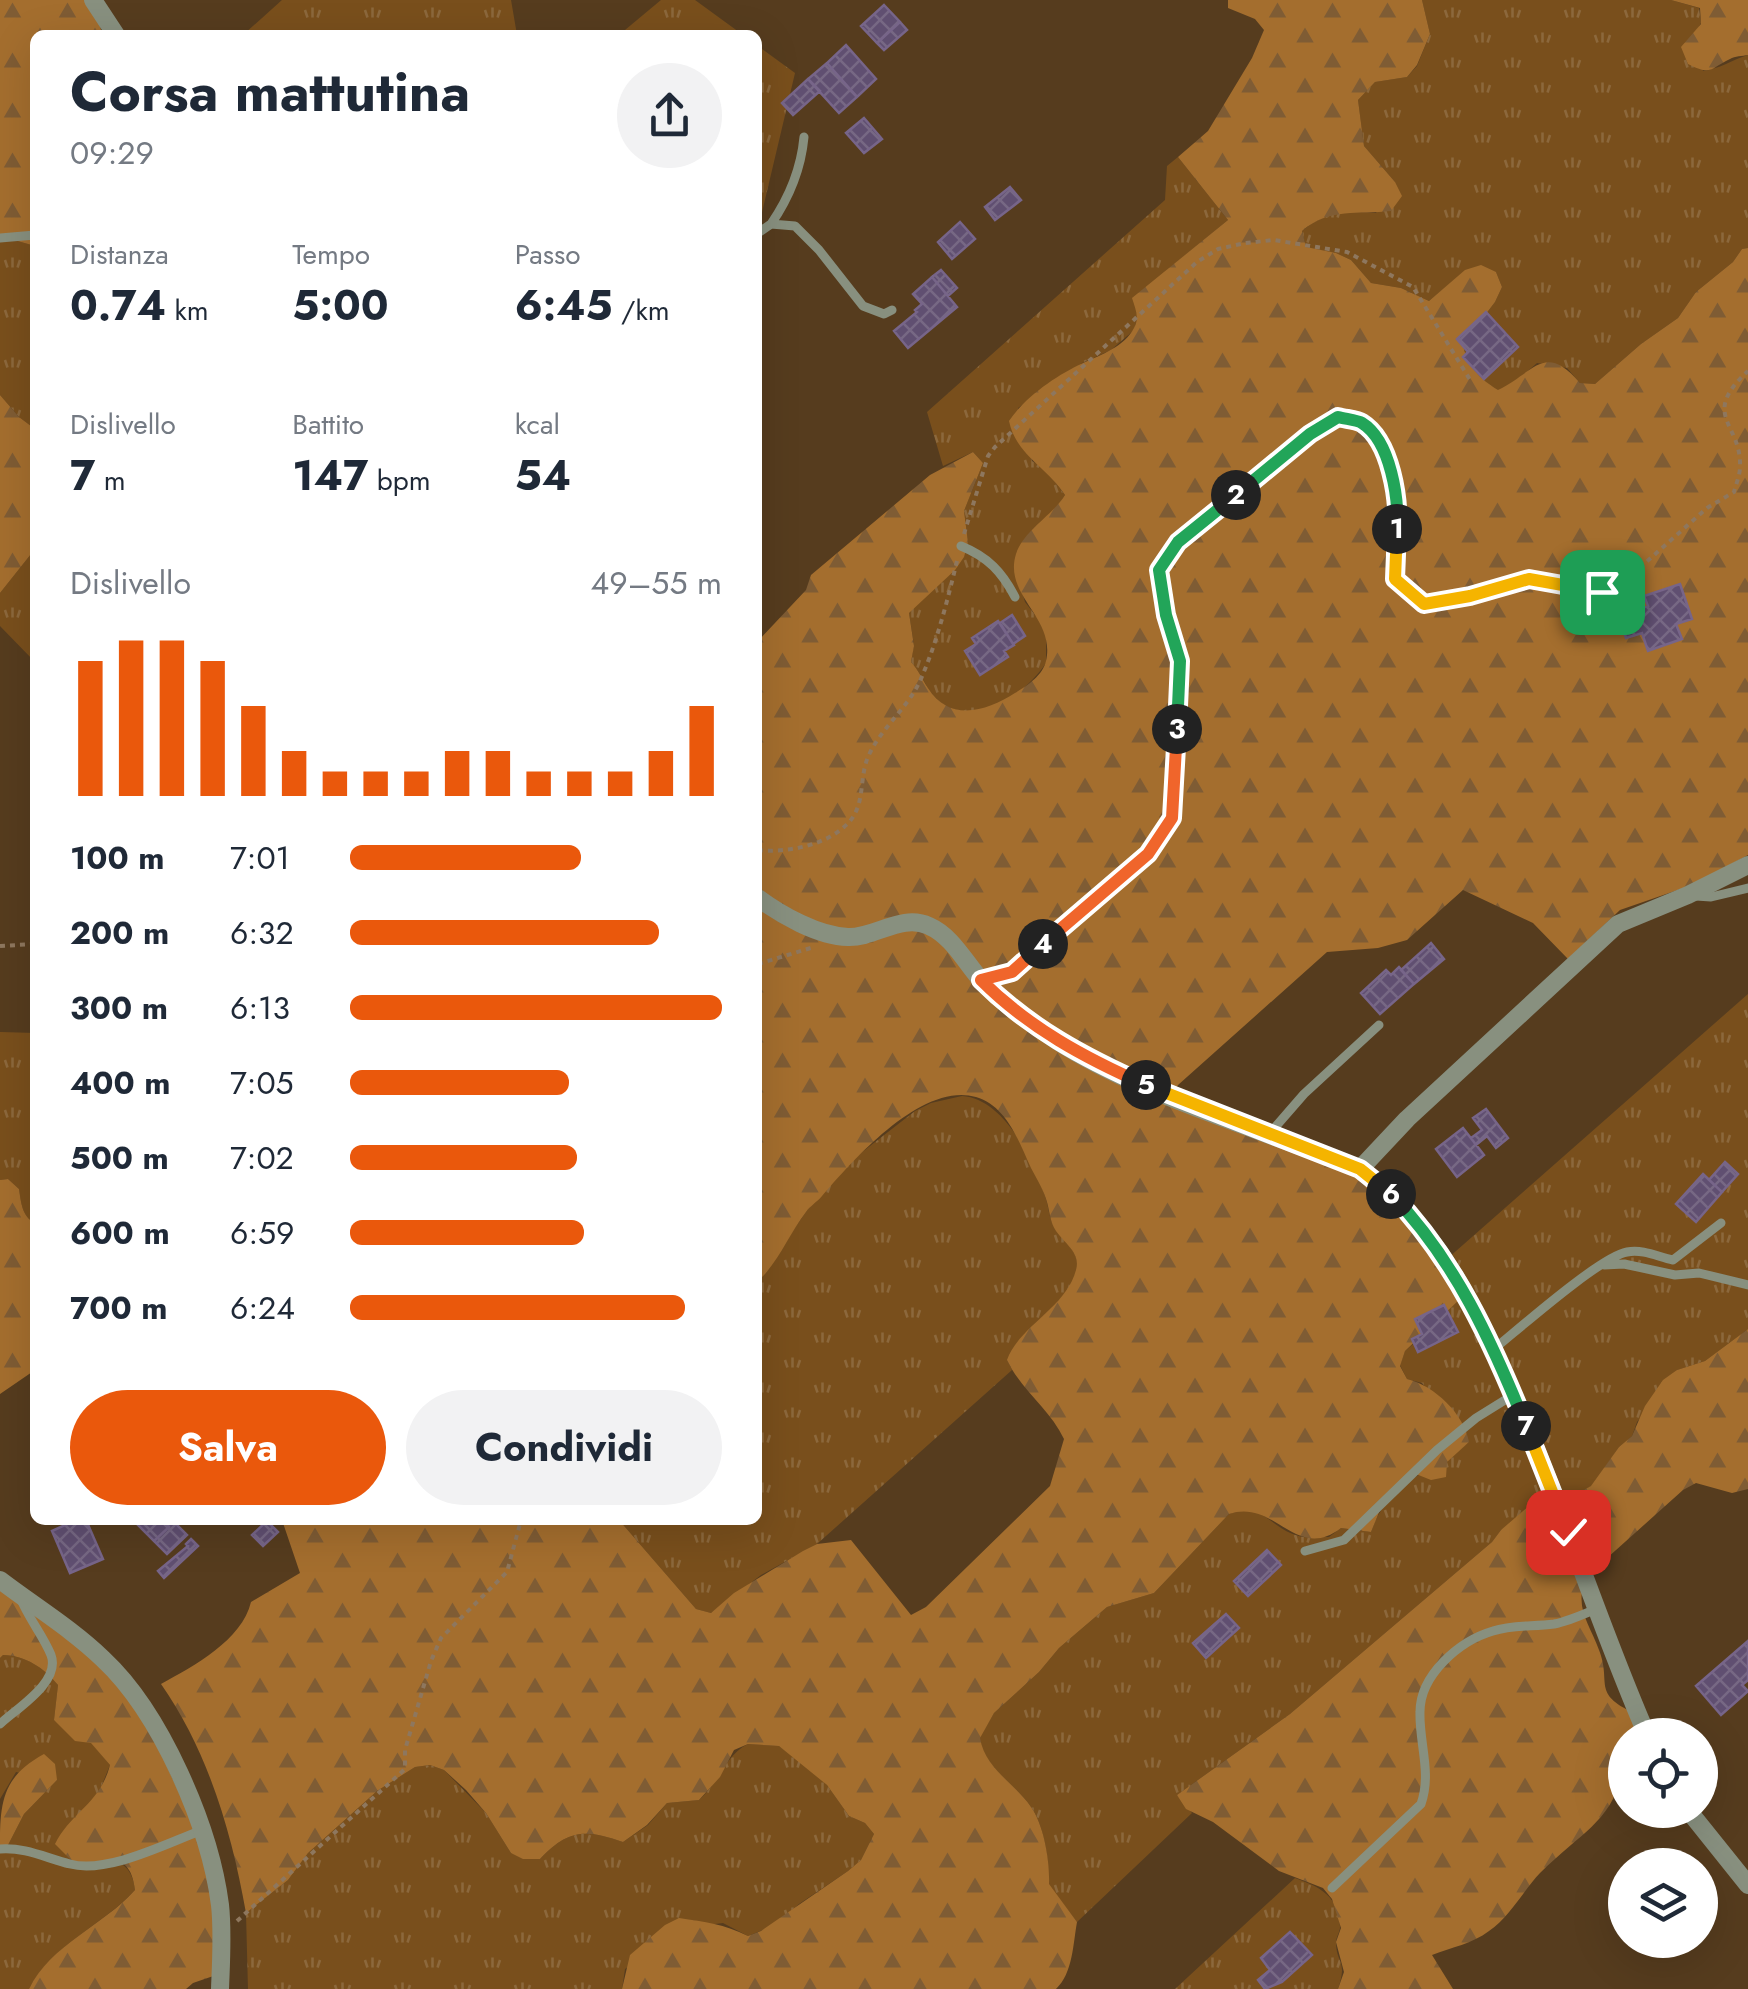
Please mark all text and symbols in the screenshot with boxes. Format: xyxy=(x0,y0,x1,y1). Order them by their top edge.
text: Corsa mattutina xyxy=(70,52,470,132)
button: share xyxy=(617,63,722,168)
text: 09:29 xyxy=(70,130,154,176)
text: Distanza xyxy=(70,234,169,275)
text: Tempo xyxy=(292,234,370,275)
text: Passo xyxy=(515,234,581,275)
text: 0.74 xyxy=(70,275,166,336)
text: 5:00 xyxy=(292,275,389,336)
text: 6:45 xyxy=(515,275,613,336)
text: km xyxy=(166,290,209,331)
text: /km xyxy=(613,290,670,331)
text: Dislivello xyxy=(70,404,176,445)
text: Battito xyxy=(292,404,364,445)
text: kcal xyxy=(515,404,560,445)
text: 7 xyxy=(70,445,95,506)
text: 147 xyxy=(292,445,368,506)
text: 54 xyxy=(515,445,571,506)
text: m xyxy=(95,460,126,501)
text: bpm xyxy=(368,460,431,501)
pin: 2 xyxy=(1211,470,1261,520)
text: 2 xyxy=(1227,474,1245,515)
pin: 1 xyxy=(1372,504,1422,554)
text: 1 xyxy=(1390,508,1404,549)
pin xyxy=(1560,550,1645,635)
text: Dislivello xyxy=(70,560,191,606)
text: 49–55 m xyxy=(591,560,722,606)
icon: arrive xyxy=(1575,565,1630,620)
pin: 3 xyxy=(1152,704,1202,754)
text: 3 xyxy=(1168,708,1186,749)
text: 100 m xyxy=(70,835,165,881)
text: 7:01 xyxy=(230,835,290,881)
text: 200 m xyxy=(70,910,169,956)
text: 6:32 xyxy=(230,910,294,956)
pin: 4 xyxy=(1018,919,1068,969)
text: 4 xyxy=(1033,923,1053,964)
text: 300 m xyxy=(70,985,168,1031)
text: 6:13 xyxy=(230,985,290,1031)
text: 400 m xyxy=(70,1060,171,1106)
text: 7:05 xyxy=(230,1060,294,1106)
pin: 5 xyxy=(1121,1060,1171,1110)
text: 5 xyxy=(1137,1064,1155,1105)
text: 500 m xyxy=(70,1135,169,1181)
text: 7:02 xyxy=(230,1135,294,1181)
pin: 6 xyxy=(1366,1169,1416,1219)
text: 6 xyxy=(1382,1173,1400,1214)
text: 600 m xyxy=(70,1210,170,1256)
text: 6:59 xyxy=(230,1210,295,1256)
text: 700 m xyxy=(70,1285,168,1331)
text: 6:24 xyxy=(230,1285,295,1331)
button: Salva xyxy=(70,1390,386,1505)
button: Condividi xyxy=(406,1390,722,1505)
pin: 7 xyxy=(1501,1401,1551,1451)
text: 7 xyxy=(1518,1405,1534,1446)
pin xyxy=(1526,1490,1611,1575)
icon: check xyxy=(1541,1505,1596,1560)
map controls xyxy=(1608,1718,1718,1958)
button: locate xyxy=(1608,1718,1718,1828)
button: layers xyxy=(1608,1848,1718,1958)

